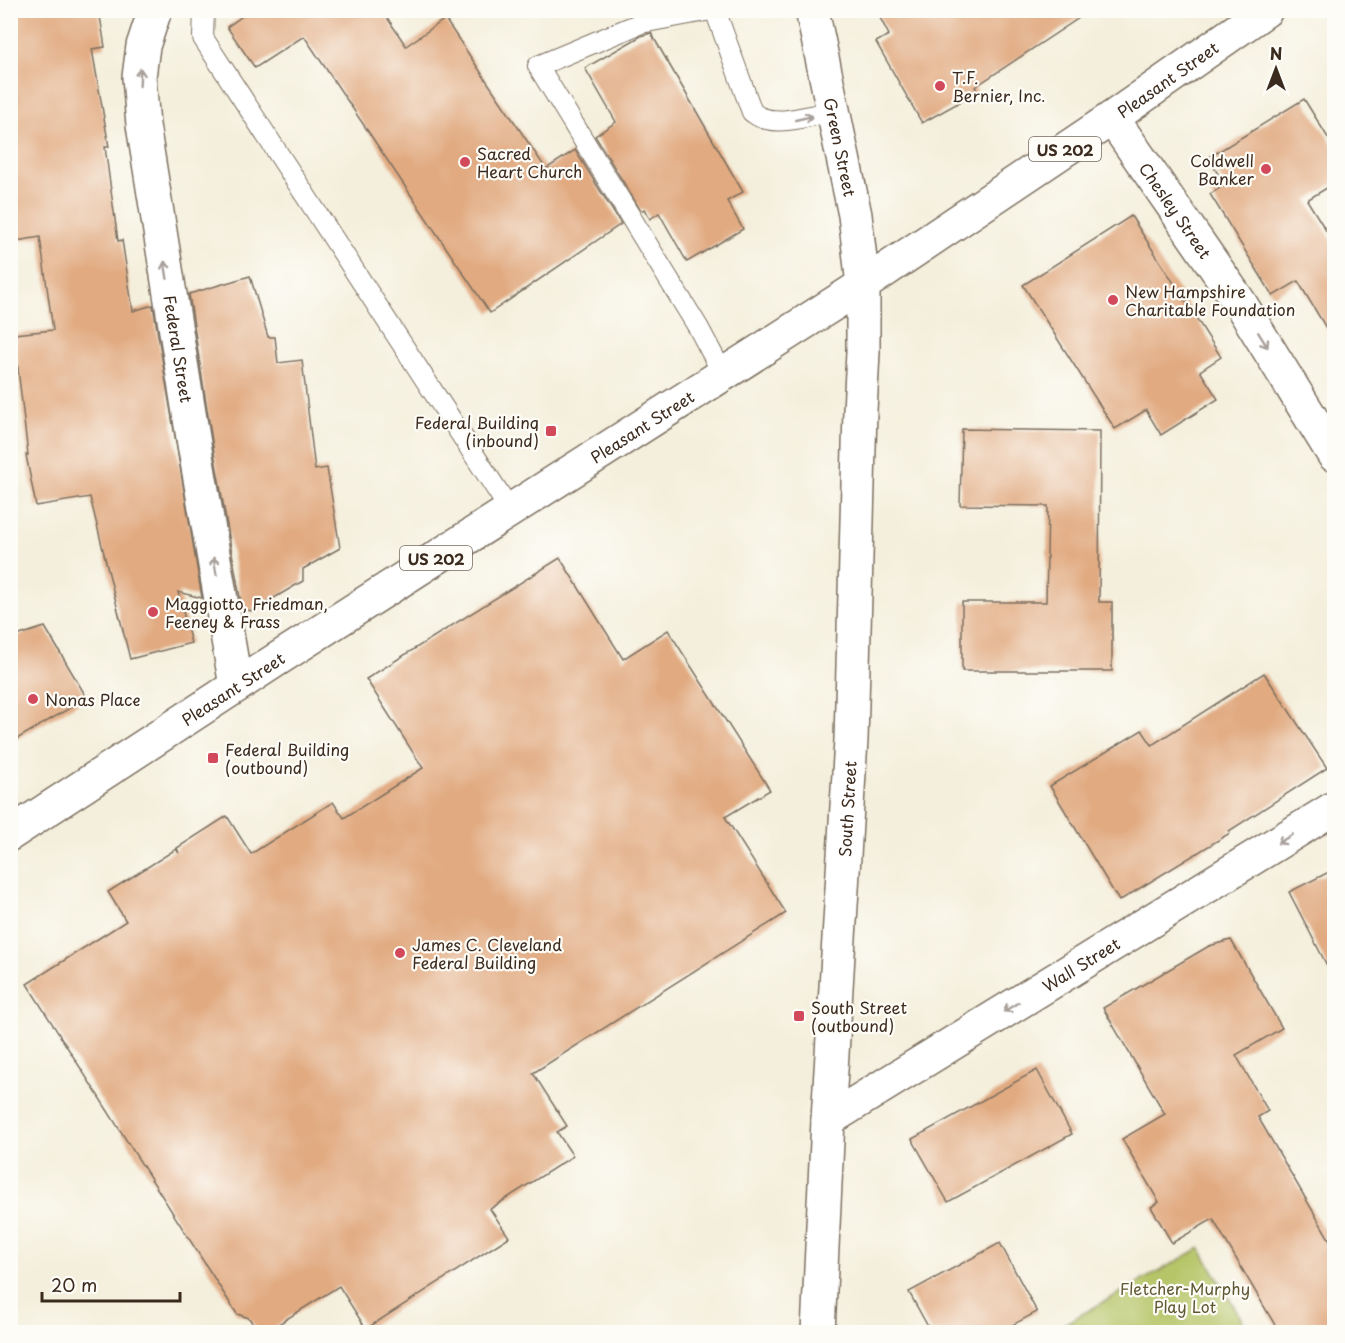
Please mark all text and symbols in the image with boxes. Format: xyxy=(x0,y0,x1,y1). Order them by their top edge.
street label: Pleasant Street xyxy=(1112,35,1223,123)
north arrow xyxy=(1246,39,1306,99)
text: N xyxy=(1270,41,1282,65)
place label: T.F. Bernier, Inc. xyxy=(952,65,1046,107)
one-way arrow xyxy=(134,68,146,87)
marker: T.F. Bernier, Inc. xyxy=(933,79,947,93)
street label: Green Street xyxy=(819,95,863,199)
one-way arrow xyxy=(794,111,813,123)
road number: US 202 xyxy=(1029,137,1101,161)
place label: Sacred Heart Church xyxy=(477,141,582,183)
place label: Coldwell Banker xyxy=(1190,148,1255,190)
marker: Sacred Heart Church xyxy=(458,155,472,169)
street label: Chesley Street xyxy=(1134,157,1218,263)
marker: Coldwell Banker xyxy=(1259,162,1273,176)
one-way arrow xyxy=(160,261,171,280)
place label: New Hampshire Charitable Foundation xyxy=(1125,279,1295,321)
street label: Federal Street xyxy=(158,293,199,405)
marker: New Hampshire Charitable Foundation xyxy=(1106,293,1120,307)
one-way arrow xyxy=(1257,331,1269,348)
street label: Pleasant Street xyxy=(585,384,699,468)
place label: Federal Building (inbound) xyxy=(415,410,539,452)
marker: Federal Building (inbound) xyxy=(544,424,558,438)
road number: US 202 xyxy=(400,546,472,570)
one-way arrow xyxy=(209,557,220,576)
place label: Maggiotto, Friedman, Feeney & Frass xyxy=(165,591,328,633)
marker: Maggiotto, Friedman, Feeney & Frass xyxy=(146,605,160,619)
street label: Pleasant Street xyxy=(176,646,289,731)
place label: Nonas Place xyxy=(45,687,140,711)
marker: Nonas Place xyxy=(26,692,40,706)
place label: Federal Building (outbound) xyxy=(225,737,349,779)
marker: Federal Building (outbound) xyxy=(206,751,220,765)
street label: South Street xyxy=(832,760,862,858)
one-way arrow xyxy=(1277,833,1294,845)
street label: Wall Street xyxy=(1037,931,1125,997)
place label: James C. Cleveland Federal Building xyxy=(412,932,562,974)
marker: James C. Cleveland Federal Building xyxy=(393,946,407,960)
place label: South Street (outbound) xyxy=(811,995,908,1037)
one-way arrow xyxy=(1003,1002,1020,1014)
marker: South Street (outbound) xyxy=(792,1009,806,1023)
scale bar xyxy=(42,1265,180,1303)
text: 20 m xyxy=(51,1271,97,1298)
park label: Fletcher-Murphy Play Lot xyxy=(1120,1276,1250,1318)

